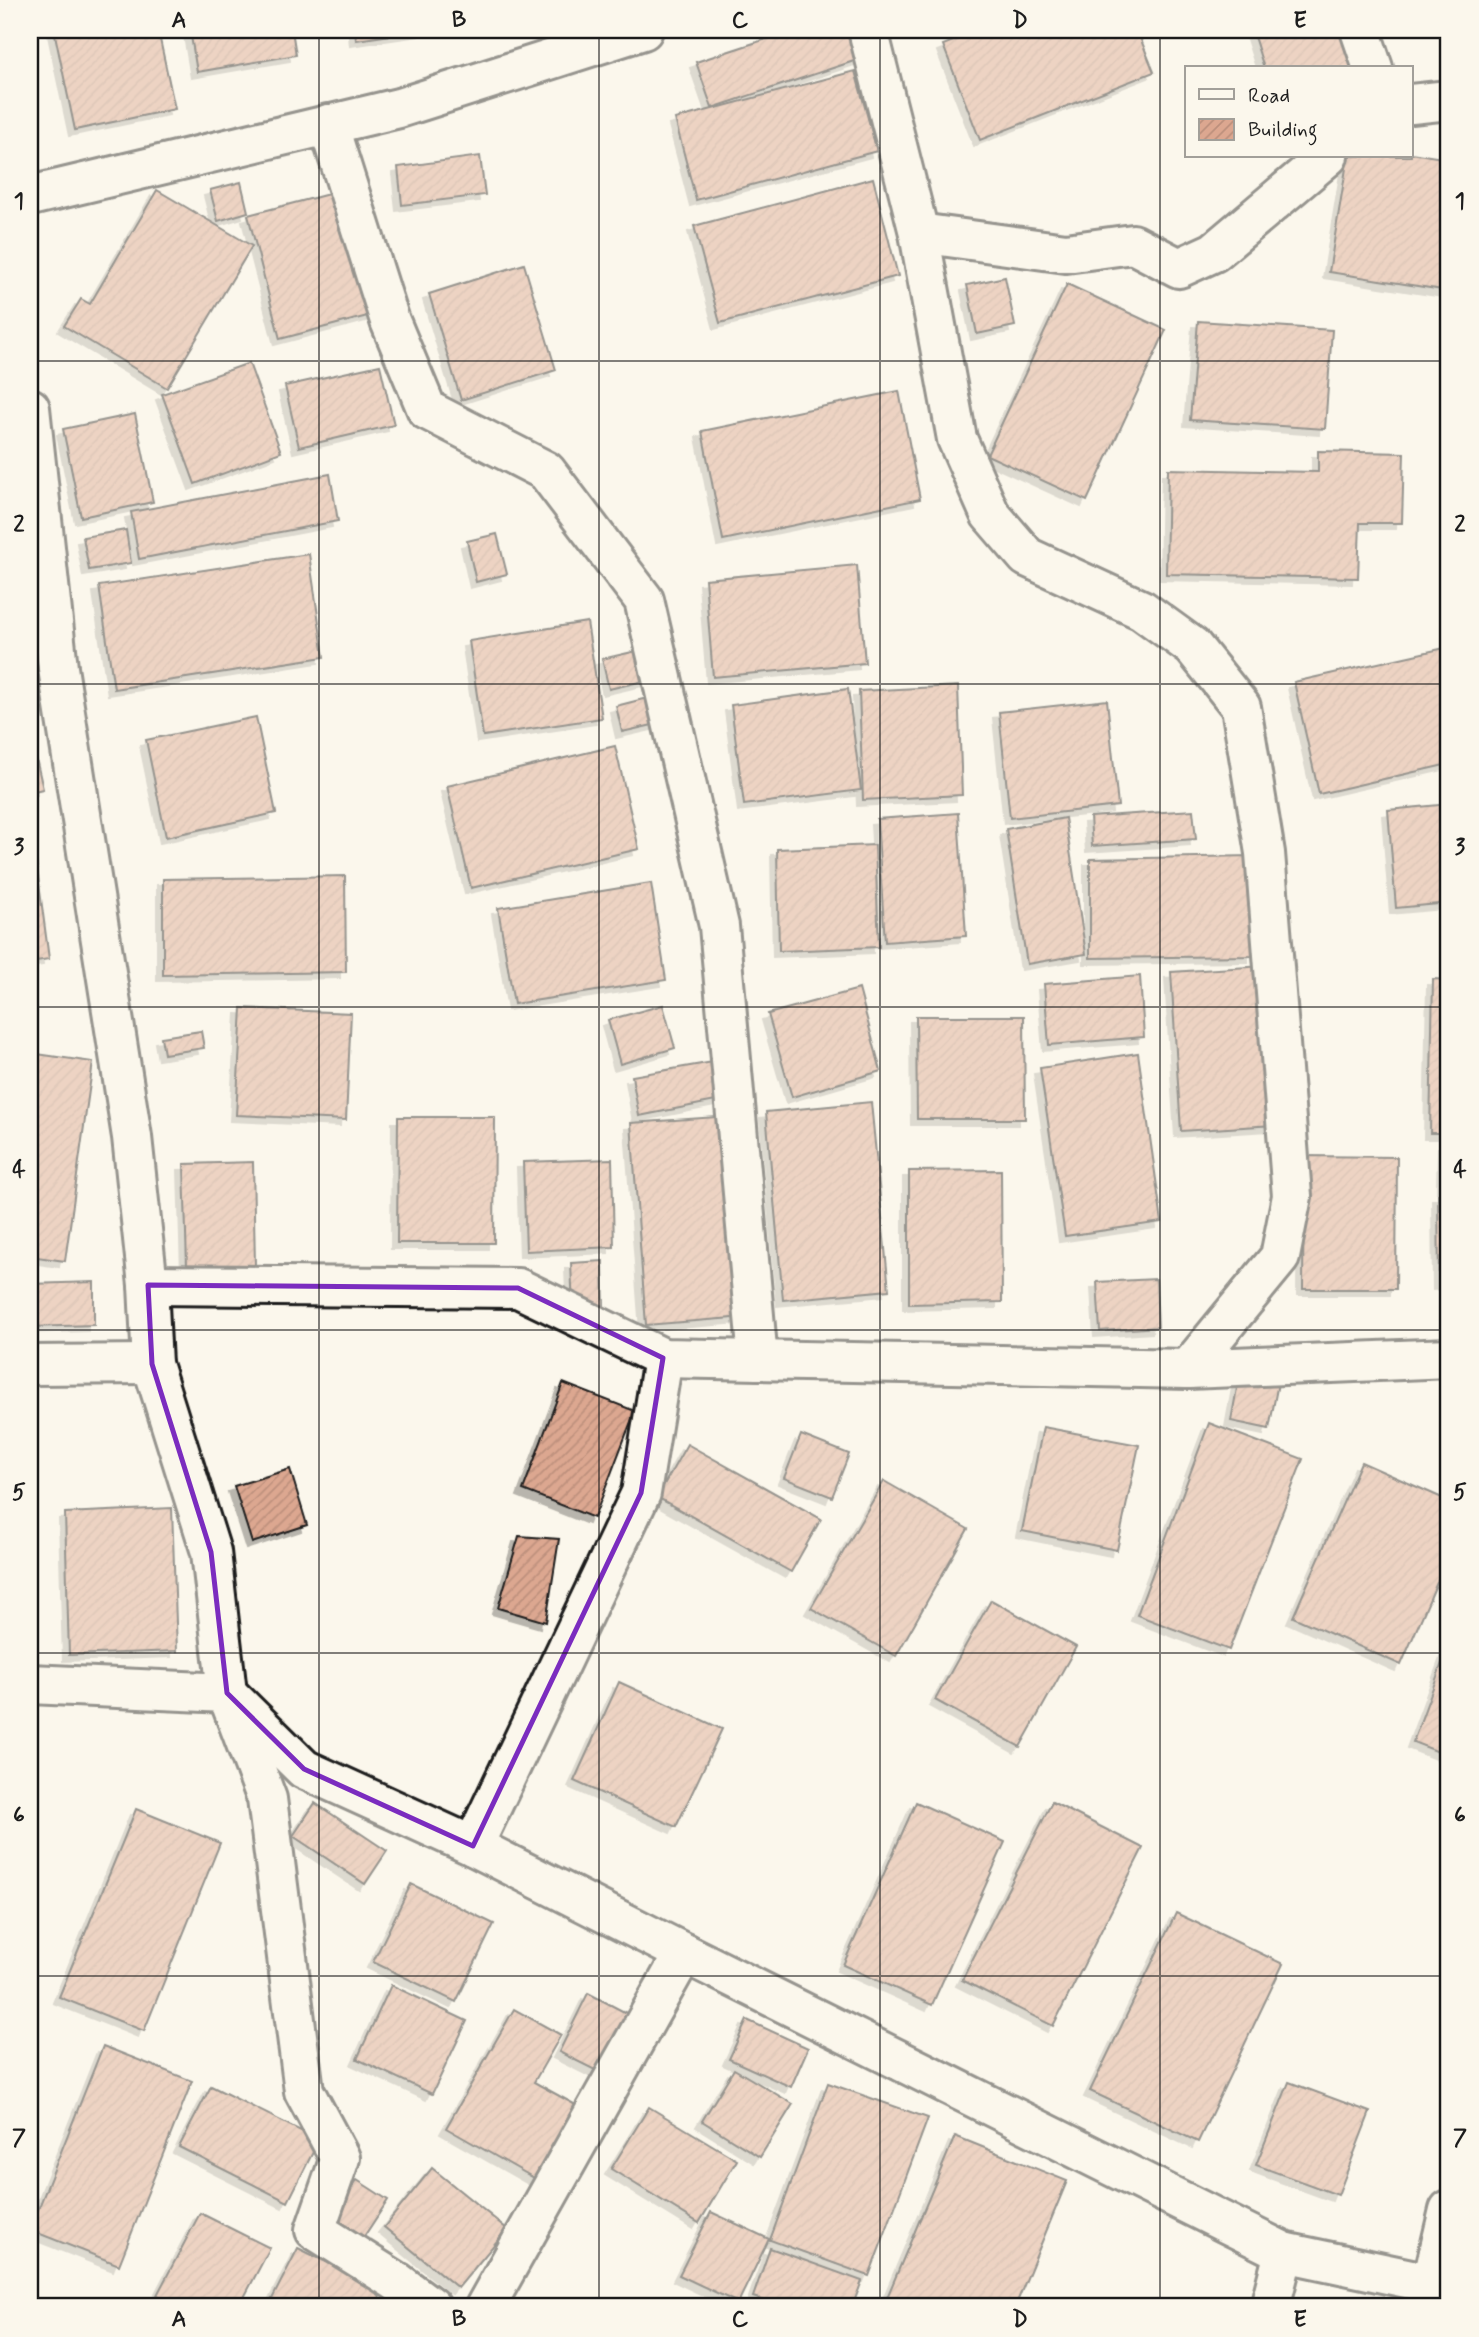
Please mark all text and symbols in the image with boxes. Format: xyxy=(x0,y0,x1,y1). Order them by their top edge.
text: A xyxy=(171,6,187,36)
text: B xyxy=(452,6,467,36)
text: C xyxy=(732,6,749,36)
text: D xyxy=(1012,6,1028,36)
text: E xyxy=(1293,6,1307,36)
legend xyxy=(1185,66,1412,158)
text: Road xyxy=(1248,82,1290,110)
text: Building xyxy=(1248,116,1318,146)
text: 1 xyxy=(14,187,24,217)
text: 1 xyxy=(1455,187,1465,217)
text: 2 xyxy=(13,510,25,540)
text: 2 xyxy=(1454,510,1466,540)
text: 3 xyxy=(14,833,25,863)
text: 3 xyxy=(1455,833,1466,863)
text: 4 xyxy=(12,1155,26,1185)
text: 4 xyxy=(1453,1155,1467,1185)
text: 5 xyxy=(12,1478,26,1508)
text: 5 xyxy=(1453,1478,1467,1508)
text: 6 xyxy=(13,1801,25,1831)
text: 6 xyxy=(1454,1801,1466,1831)
text: 7 xyxy=(12,2124,26,2154)
text: 7 xyxy=(1453,2124,1467,2154)
text: A xyxy=(171,2305,187,2335)
text: B xyxy=(452,2305,467,2335)
text: C xyxy=(732,2305,749,2335)
text: D xyxy=(1012,2305,1028,2335)
text: E xyxy=(1293,2305,1307,2335)

